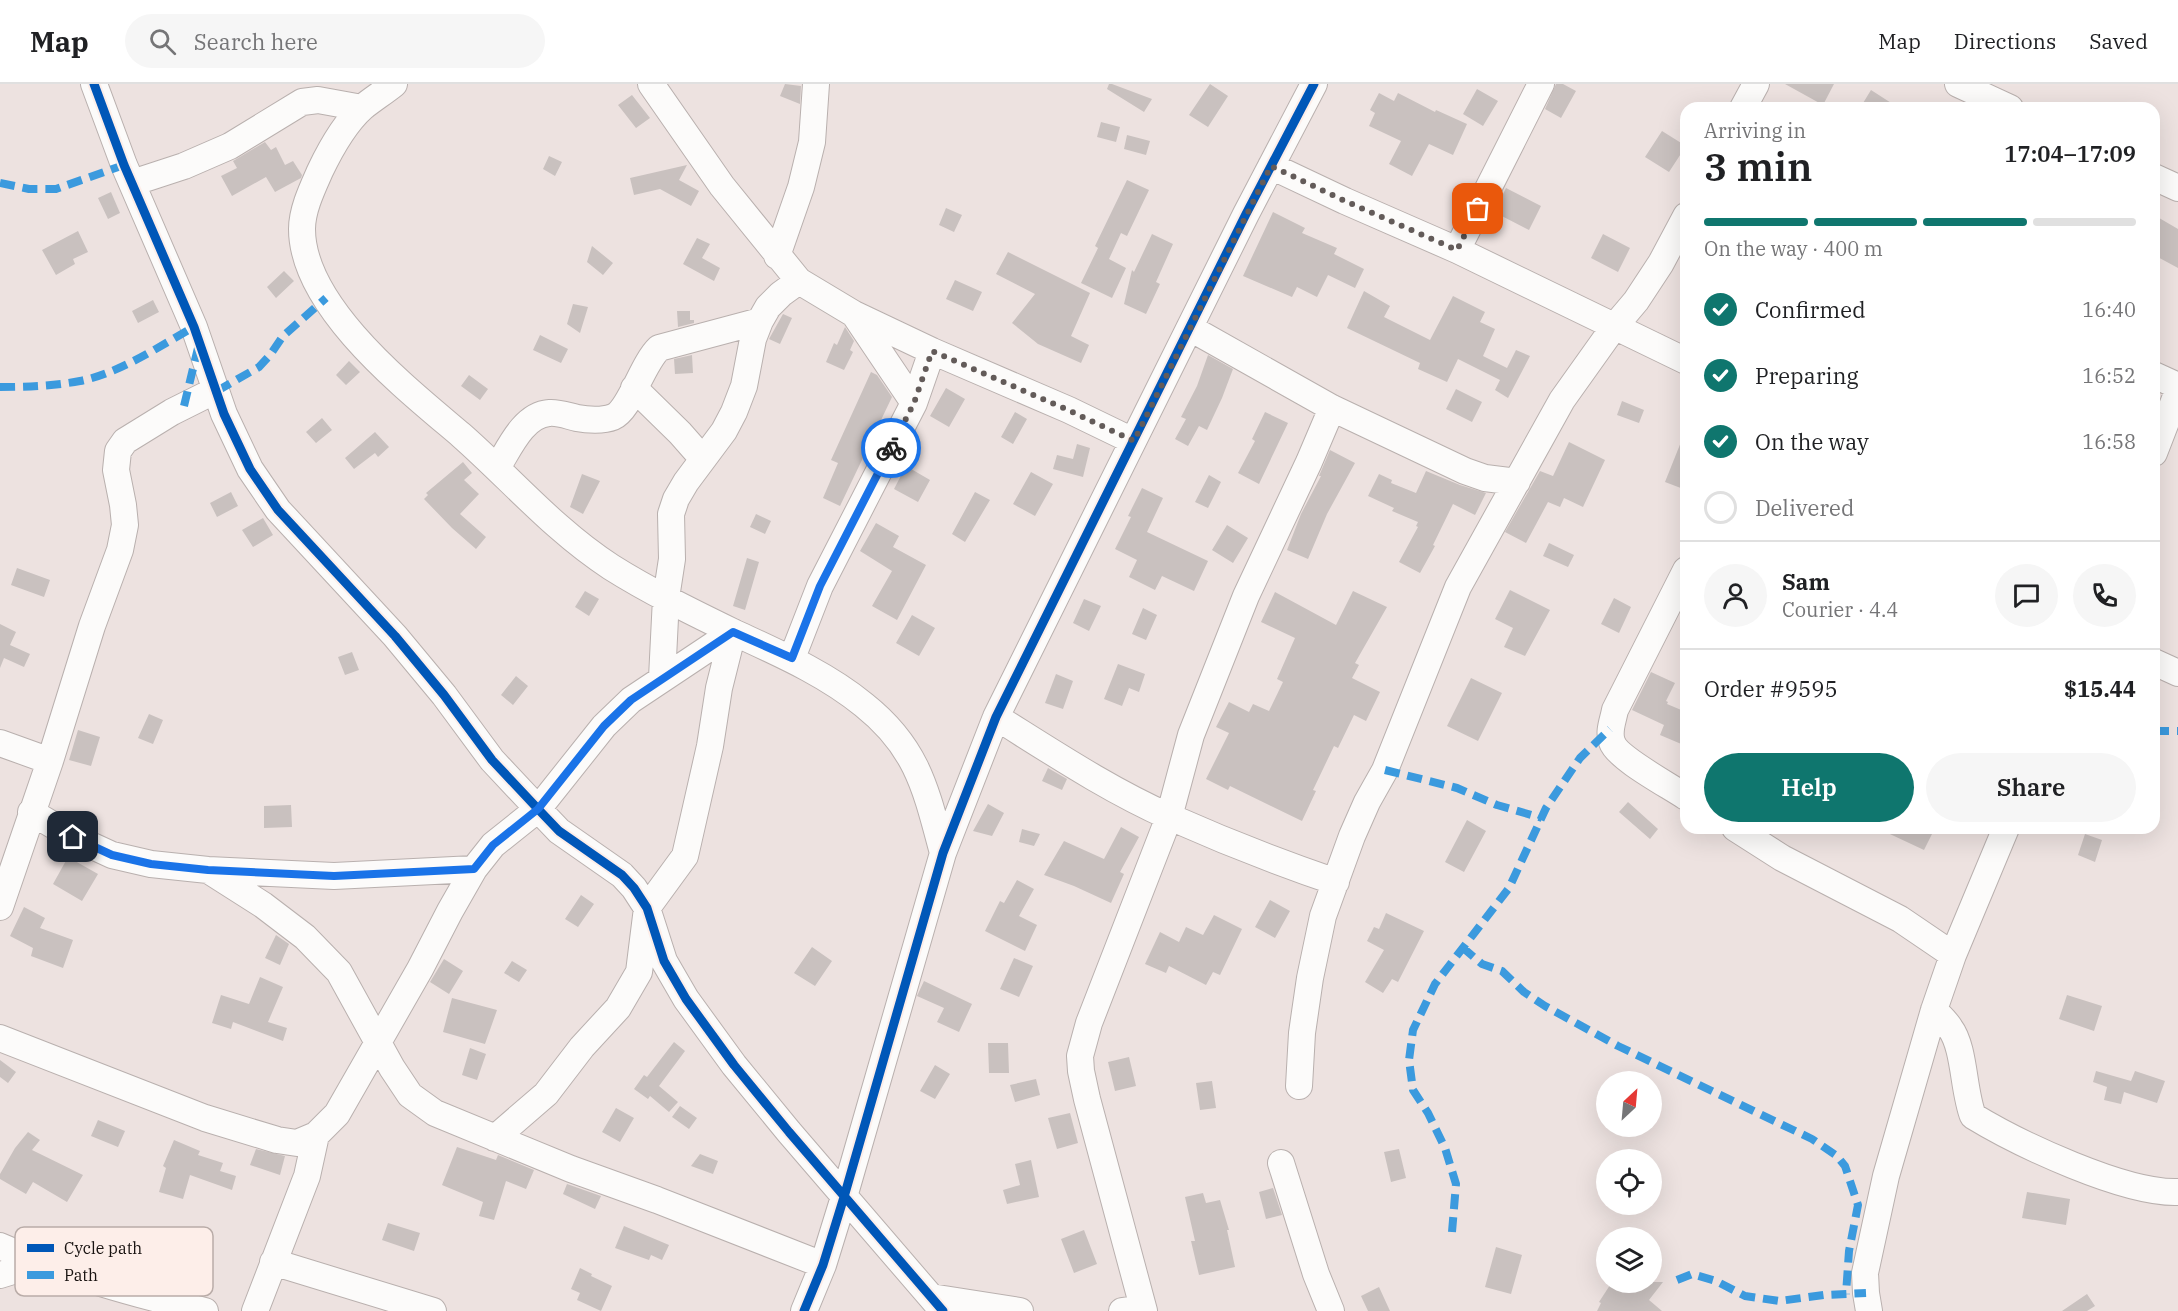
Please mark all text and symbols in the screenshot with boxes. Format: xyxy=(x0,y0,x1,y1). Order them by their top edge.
search box xyxy=(125,14,545,68)
text: Map xyxy=(30,23,89,60)
icon: search xyxy=(146,25,179,58)
text: Search here xyxy=(194,27,318,56)
text: Map xyxy=(1878,27,1921,55)
text: Directions xyxy=(1954,27,2056,55)
text: Saved xyxy=(2089,27,2148,55)
text: Arriving in xyxy=(1704,117,1806,144)
text: 17:04–17:09 xyxy=(2004,139,2136,168)
text: 3 min xyxy=(1704,141,1812,192)
pin xyxy=(1452,183,1503,234)
icon: bag xyxy=(1461,192,1494,225)
text: On the way · 400 m xyxy=(1704,235,1883,262)
icon: check xyxy=(1704,293,1737,326)
text: Confirmed xyxy=(1755,295,1866,324)
text: 16:40 xyxy=(2082,296,2136,323)
icon: check xyxy=(1704,359,1737,392)
text: Preparing xyxy=(1755,361,1859,390)
text: 16:52 xyxy=(2082,362,2136,389)
courier xyxy=(861,418,921,478)
icon: check xyxy=(1704,425,1737,458)
text: On the way xyxy=(1755,427,1869,456)
text: 16:58 xyxy=(2082,428,2136,455)
icon: bike xyxy=(875,432,908,465)
text: Delivered xyxy=(1755,493,1854,522)
button: person xyxy=(1704,564,1767,627)
button: chat xyxy=(1995,564,2058,627)
button: phone xyxy=(2073,564,2136,627)
text: Sam xyxy=(1782,567,1830,596)
text: Courier · 4.4 xyxy=(1782,596,1898,623)
text: Order #9595 xyxy=(1704,674,1838,703)
text: $15.44 xyxy=(2064,674,2136,703)
button: Help xyxy=(1704,753,1914,822)
button: Share xyxy=(1926,753,2136,822)
pin xyxy=(47,811,98,862)
icon: home xyxy=(56,820,89,853)
north arrow xyxy=(1596,1071,1662,1137)
map controls xyxy=(1596,1071,1662,1293)
button: locate xyxy=(1596,1149,1662,1215)
legend xyxy=(15,1227,213,1296)
button: layers xyxy=(1596,1227,1662,1293)
text: Cycle path xyxy=(64,1238,142,1258)
text: Path xyxy=(64,1265,98,1285)

